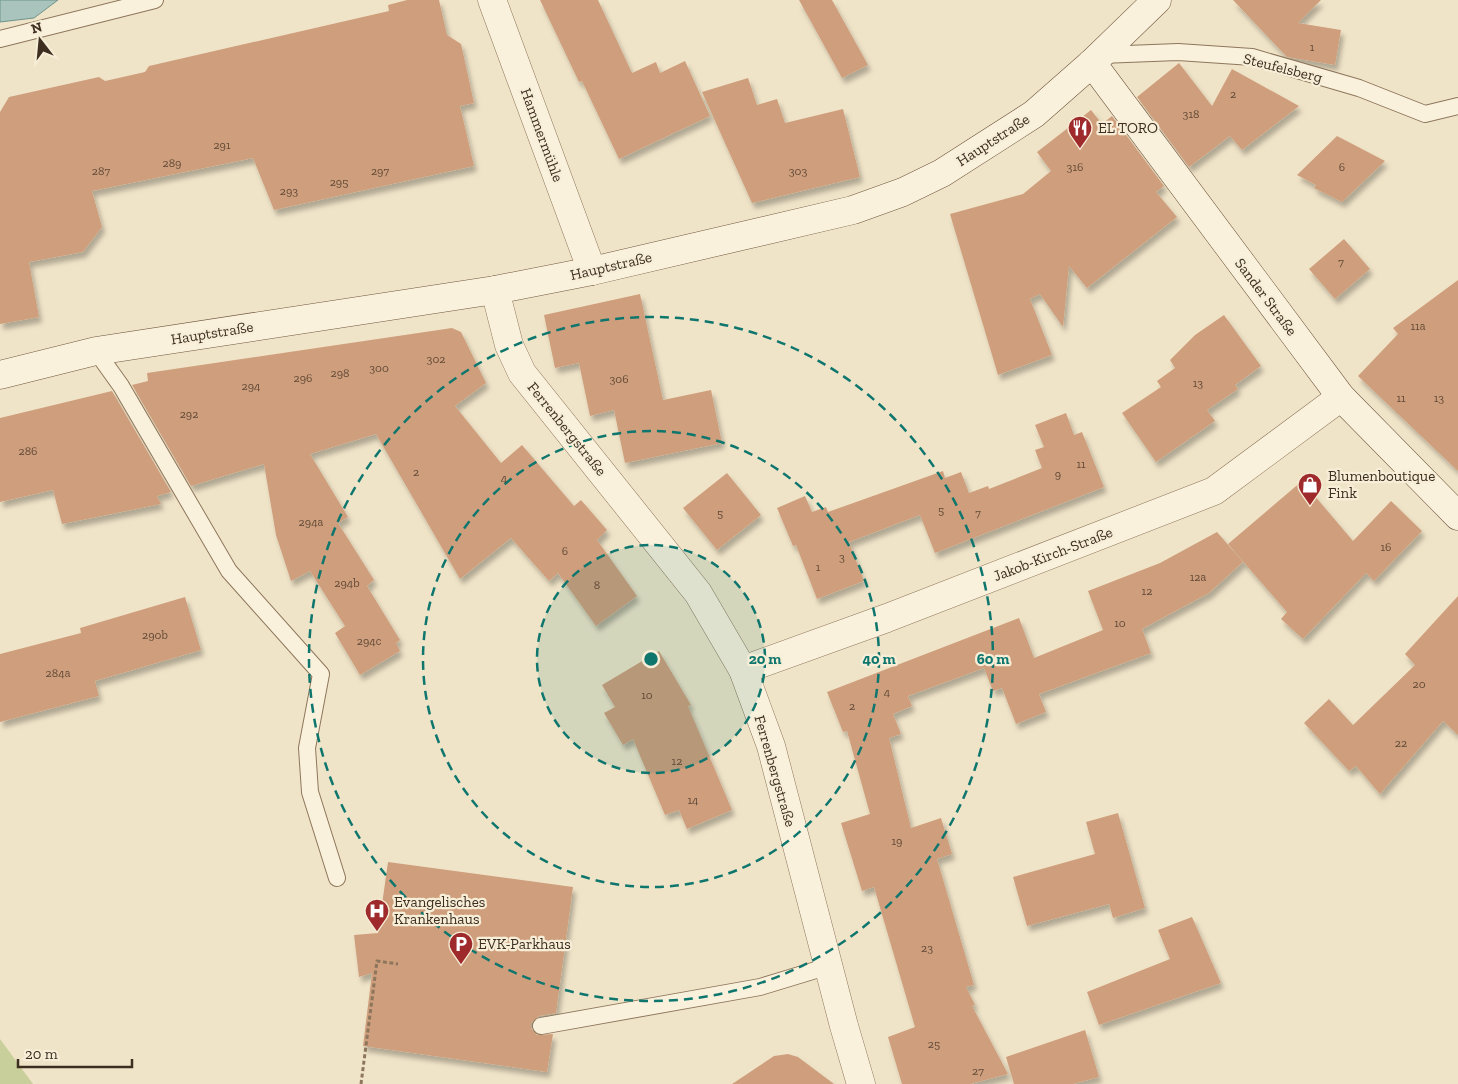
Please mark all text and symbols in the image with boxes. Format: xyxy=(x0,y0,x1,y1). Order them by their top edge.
north arrow xyxy=(15,15,65,65)
text: N xyxy=(29,18,44,38)
house number: 1 xyxy=(1310,40,1315,54)
street label: Steufelsberg xyxy=(1242,49,1324,87)
street label: Hammermühle xyxy=(517,86,567,184)
house number: 2 xyxy=(1230,87,1236,101)
house number: 318 xyxy=(1183,107,1199,121)
street label: Hauptstraße xyxy=(953,110,1033,170)
restaurant icon: EL TORO xyxy=(1067,115,1093,149)
place label: EL TORO xyxy=(1098,119,1158,137)
house number: 291 xyxy=(213,138,231,152)
house number: 289 xyxy=(162,156,182,170)
house number: 316 xyxy=(1067,160,1083,174)
house number: 6 xyxy=(1339,160,1345,174)
house number: 287 xyxy=(92,164,110,178)
house number: 297 xyxy=(371,164,389,178)
house number: 303 xyxy=(789,164,807,178)
house number: 295 xyxy=(330,175,348,189)
house number: 293 xyxy=(280,184,298,198)
street label: Hauptstraße xyxy=(568,248,654,284)
street label: Sander Straße xyxy=(1231,255,1301,339)
house number: 7 xyxy=(1338,255,1344,269)
street label: Hauptstraße xyxy=(170,318,254,348)
house number: 11a xyxy=(1410,319,1426,333)
house number: 302 xyxy=(427,352,445,366)
house number: 300 xyxy=(369,361,389,375)
house number: 298 xyxy=(330,366,350,380)
house number: 296 xyxy=(294,371,312,385)
house number: 306 xyxy=(609,372,629,386)
house number: 13 xyxy=(1193,376,1203,390)
street label: Ferrenbergstraße xyxy=(524,378,610,480)
house number: 294 xyxy=(241,379,261,393)
house number: 11 xyxy=(1396,391,1406,405)
house number: 13 xyxy=(1434,391,1444,405)
house number: 292 xyxy=(180,407,198,421)
house number: 286 xyxy=(18,444,38,458)
house number: 11 xyxy=(1076,457,1086,471)
house number: 2 xyxy=(413,465,419,479)
house number: 9 xyxy=(1055,467,1061,481)
place label: Blumenboutique Fink xyxy=(1328,467,1435,502)
house number: 4 xyxy=(501,471,508,485)
shop icon: Blumenboutique Fink xyxy=(1297,472,1323,506)
house number: 5 xyxy=(938,503,944,517)
house number: 5 xyxy=(717,506,723,520)
house number: 7 xyxy=(975,506,981,520)
house number: 294a xyxy=(299,515,324,529)
street label: Jakob-Kirch-Straße xyxy=(991,523,1115,585)
house number: 16 xyxy=(1381,540,1392,554)
house number: 6 xyxy=(562,544,568,558)
house number: 3 xyxy=(839,550,845,564)
house number: 1 xyxy=(816,560,821,574)
house number: 12a xyxy=(1190,570,1206,584)
house number: 294b xyxy=(334,576,360,590)
house number: 8 xyxy=(594,578,600,592)
house number: 12 xyxy=(1142,584,1152,598)
house number: 10 xyxy=(1114,616,1126,630)
house number: 290b xyxy=(142,628,168,642)
house number: 294c xyxy=(357,634,382,648)
centre of rings xyxy=(642,650,660,668)
text: 20 m xyxy=(749,650,781,668)
text: 40 m xyxy=(862,650,896,668)
text: 60 m xyxy=(977,650,1009,668)
house number: 284a xyxy=(46,666,71,680)
house number: 20 xyxy=(1412,677,1426,691)
house number: 4 xyxy=(884,685,891,699)
house number: 10 xyxy=(641,688,653,702)
house number: 2 xyxy=(849,699,855,713)
street label: Ferrenbergstraße xyxy=(750,713,800,829)
house number: 22 xyxy=(1395,736,1407,750)
house number: 12 xyxy=(672,754,682,768)
house number: 14 xyxy=(687,793,699,807)
house number: 19 xyxy=(892,834,903,848)
place label: Evangelisches Krankenhaus xyxy=(394,893,485,928)
hospital icon: Evangelisches Krankenhaus xyxy=(364,898,390,932)
parking icon: EVK-Parkhaus xyxy=(448,931,474,965)
place label: EVK-Parkhaus xyxy=(478,935,571,953)
house number: 23 xyxy=(921,941,933,955)
scale bar xyxy=(18,1036,131,1068)
house number: 25 xyxy=(928,1037,940,1051)
text: 20 m xyxy=(25,1045,58,1063)
house number: 27 xyxy=(972,1064,984,1078)

